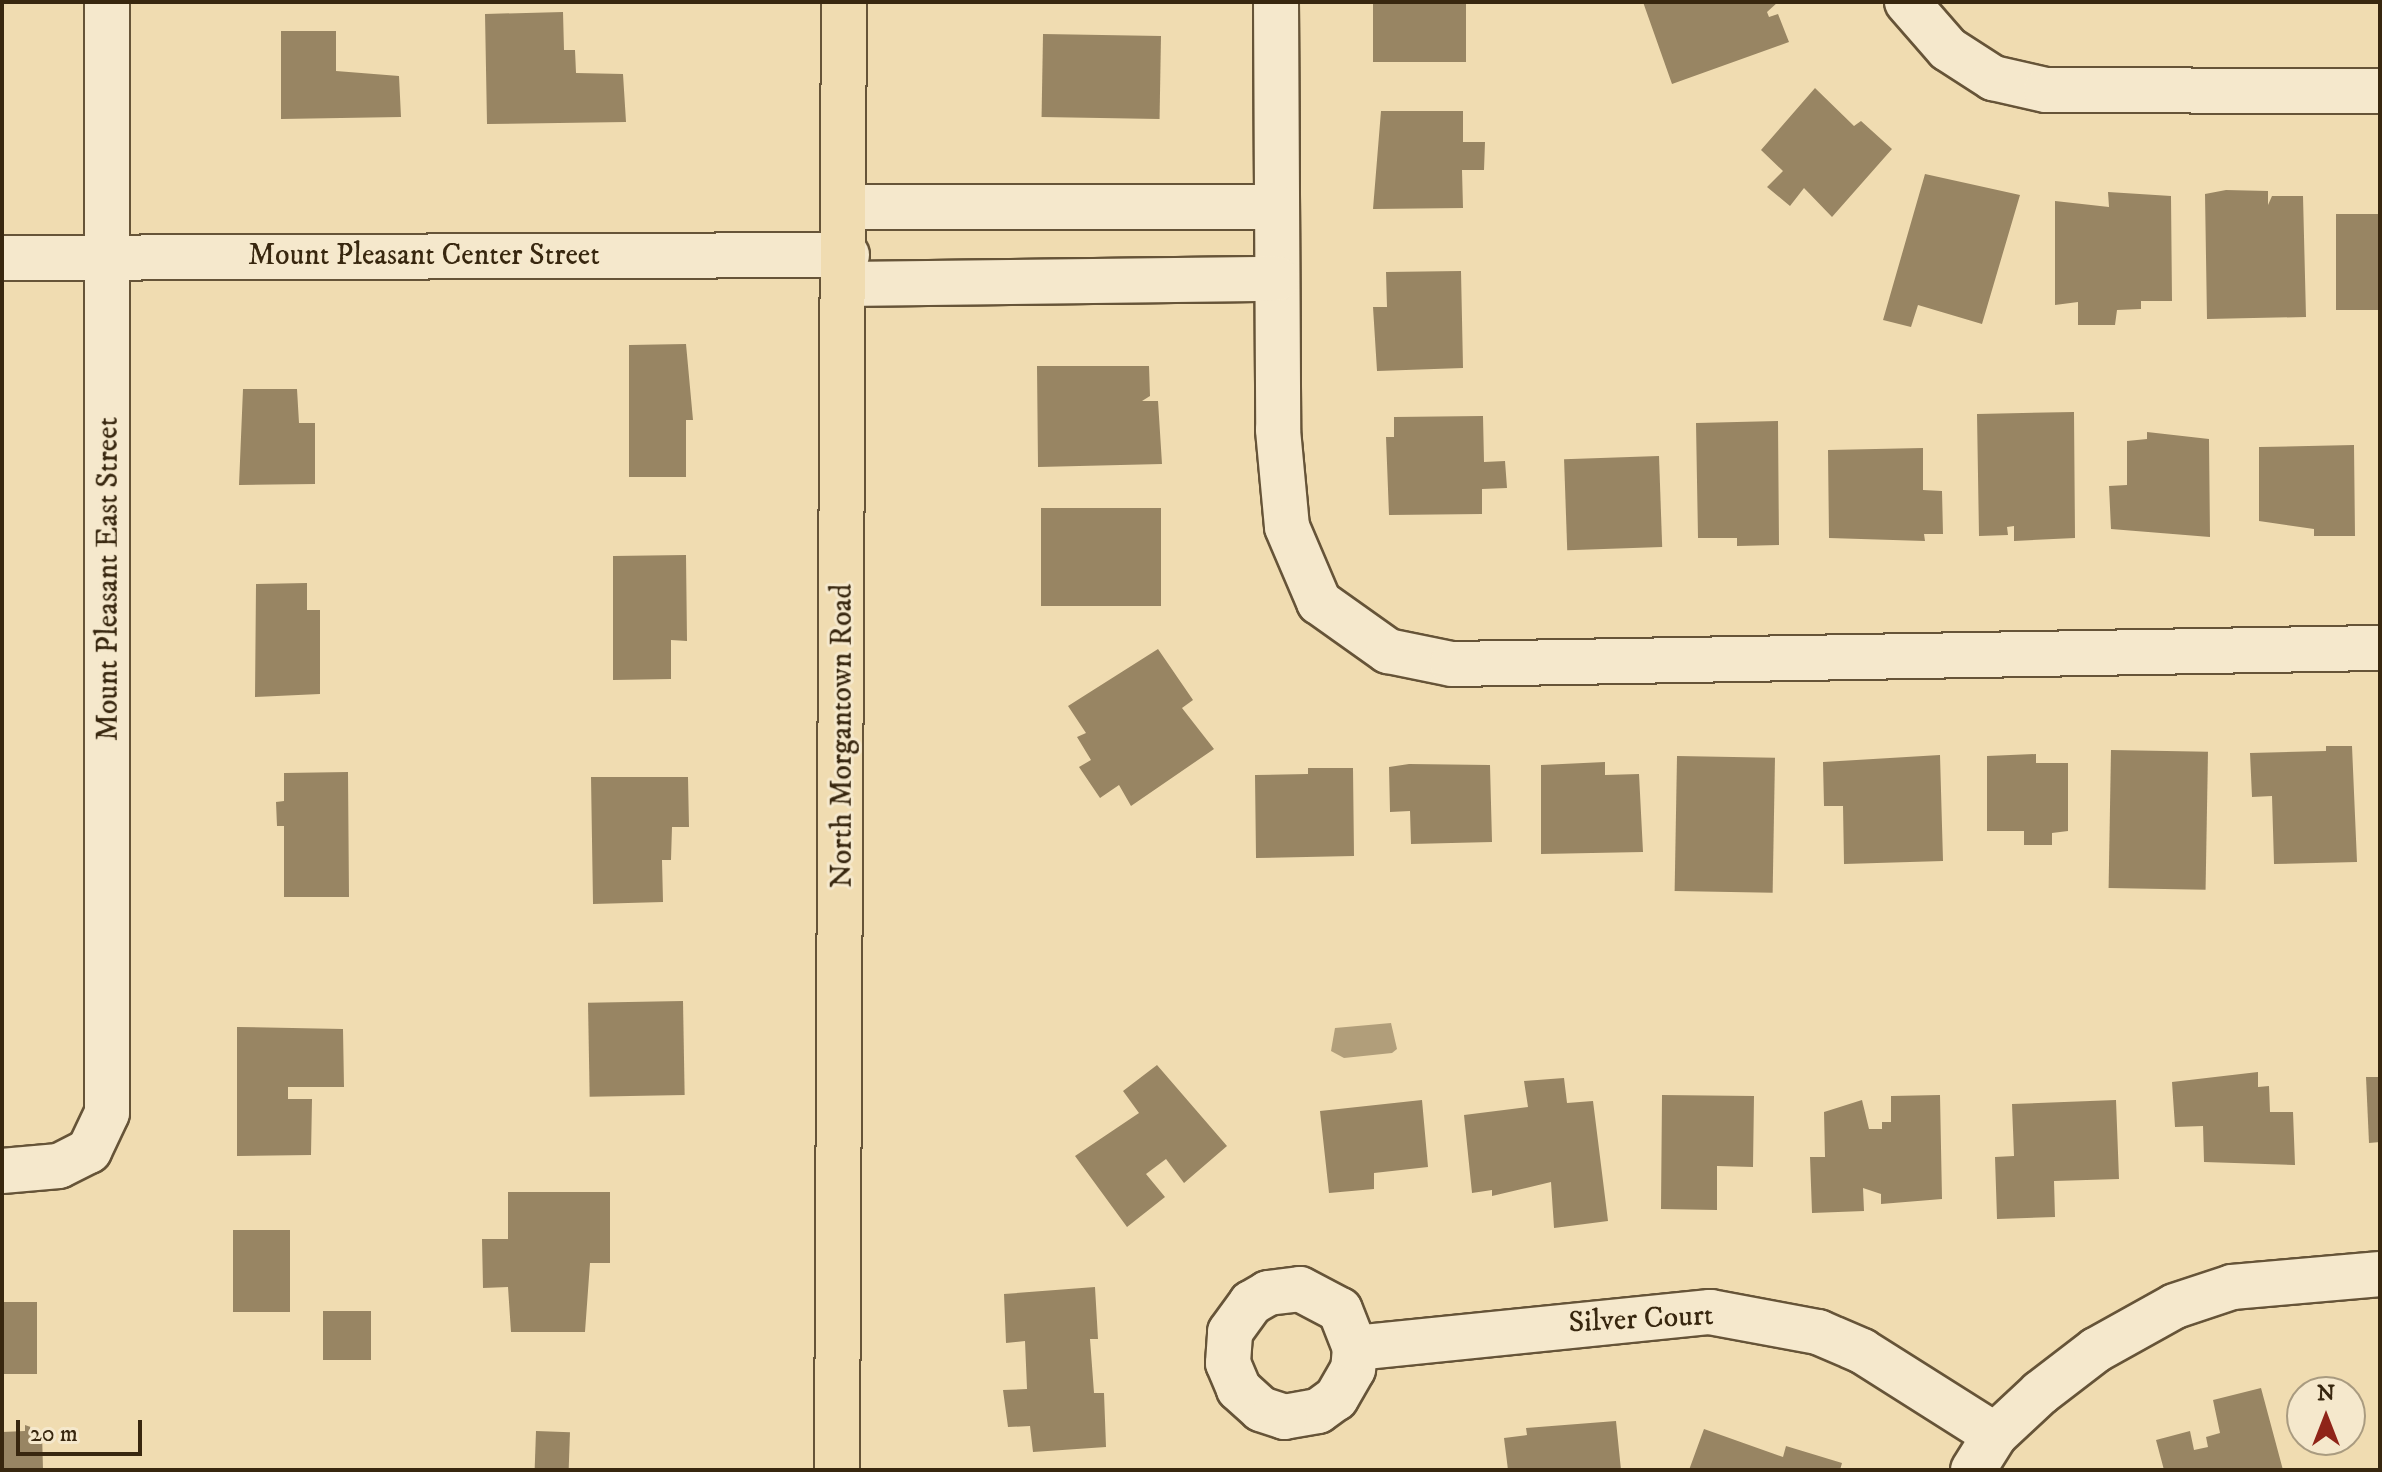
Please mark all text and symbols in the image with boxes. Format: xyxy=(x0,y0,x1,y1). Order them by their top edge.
street label: Mount Pleasant Center Street xyxy=(248,238,600,274)
street label: Mount Pleasant East Street xyxy=(91,417,127,741)
street label: North Morgantown Road xyxy=(825,584,861,888)
street label: Silver Court xyxy=(1568,1298,1714,1342)
north arrow xyxy=(2286,1376,2366,1456)
text: N xyxy=(2317,1380,2335,1407)
scale bar xyxy=(20,1404,146,1454)
text: 20 m xyxy=(30,1419,78,1449)

